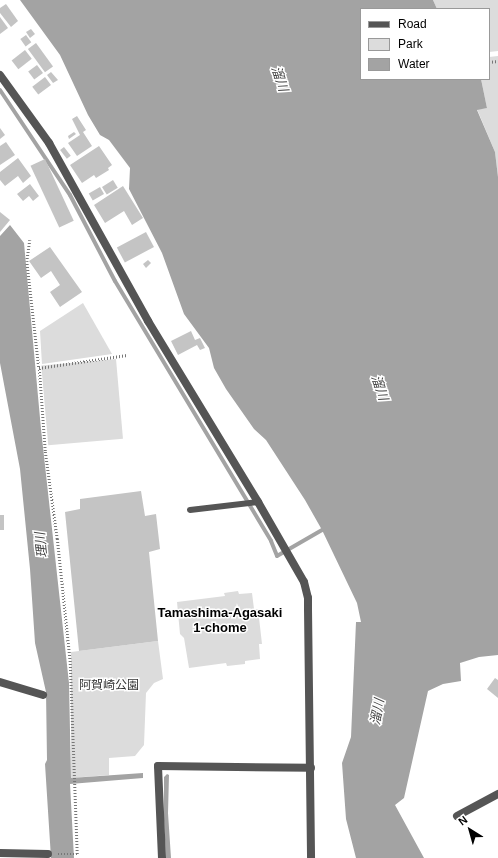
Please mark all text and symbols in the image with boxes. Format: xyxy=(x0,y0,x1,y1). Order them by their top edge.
legend xyxy=(360,8,490,80)
text: Road xyxy=(398,17,427,31)
text: Park xyxy=(398,37,423,51)
text: Water xyxy=(398,57,430,71)
water label: 溜川 xyxy=(268,64,290,94)
water label: 溜川 xyxy=(368,373,390,403)
water label: 理川 xyxy=(33,531,51,559)
district label: Tamashima-Agasaki 1-chome xyxy=(158,606,282,637)
park label: 阿賀崎公園 xyxy=(79,679,139,693)
water label: 溜川 xyxy=(368,698,388,726)
north arrow xyxy=(450,810,490,850)
text: N xyxy=(456,813,470,828)

